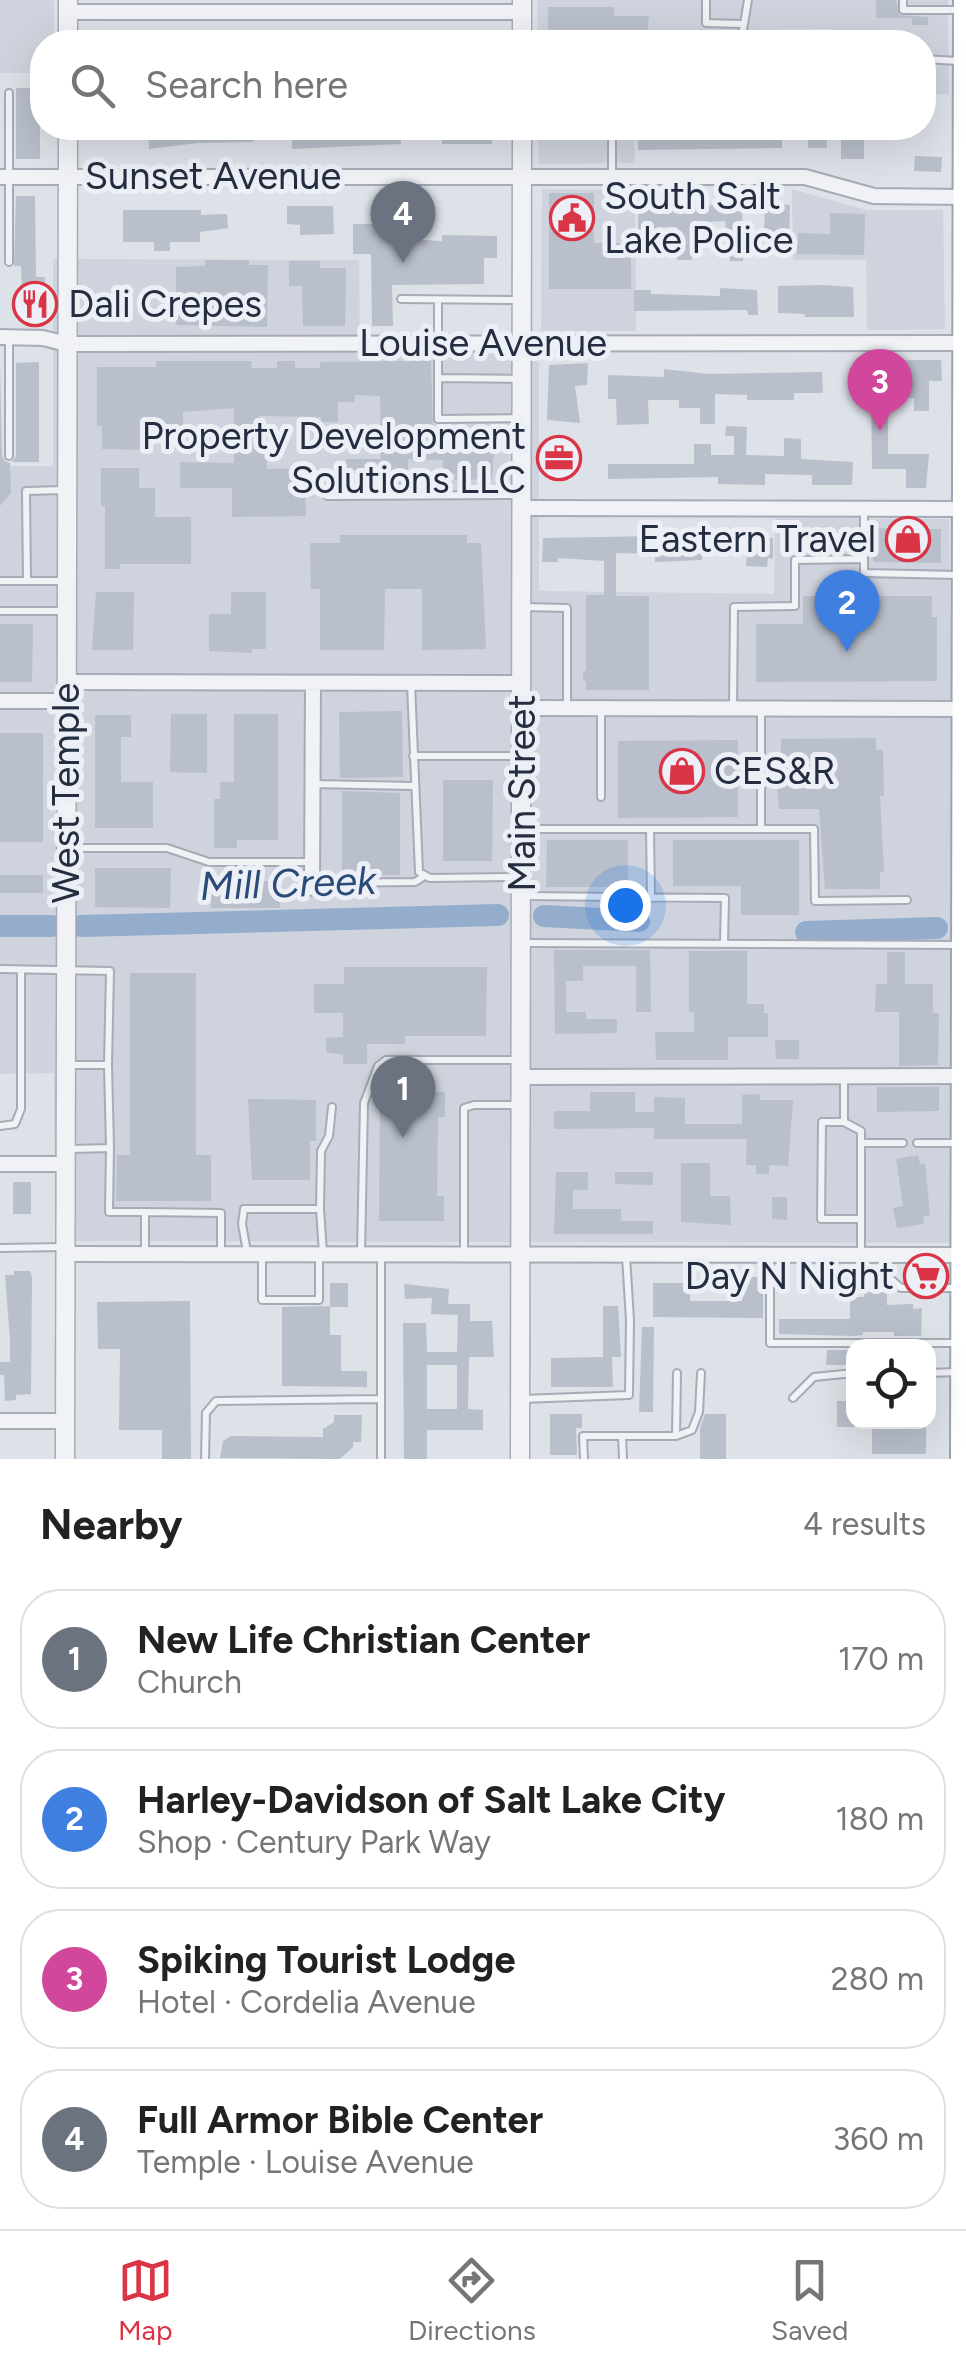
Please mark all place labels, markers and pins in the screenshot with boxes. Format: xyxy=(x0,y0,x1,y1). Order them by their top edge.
place label: South Salt Lake Police xyxy=(604,173,793,263)
pin: 4 xyxy=(370,180,436,263)
public building icon: South Salt Lake Police xyxy=(549,195,595,241)
restaurant icon: Dali Crepes xyxy=(12,281,58,327)
place label: Dali Crepes xyxy=(68,281,262,327)
pin: 3 xyxy=(848,348,912,431)
place label: Property Development Solutions LLC xyxy=(142,413,526,503)
office icon: Property Development Solutions LLC xyxy=(536,435,582,481)
place label: Eastern Travel xyxy=(638,516,876,562)
shop icon: Eastern Travel xyxy=(885,516,931,562)
pin: 2 xyxy=(814,570,880,652)
shop icon: CES&R xyxy=(659,748,705,794)
place label: CES&R xyxy=(714,748,836,794)
pin: 1 xyxy=(370,1056,436,1138)
place label: Day N Night xyxy=(684,1253,894,1299)
supermarket icon: Day N Night xyxy=(903,1253,949,1299)

